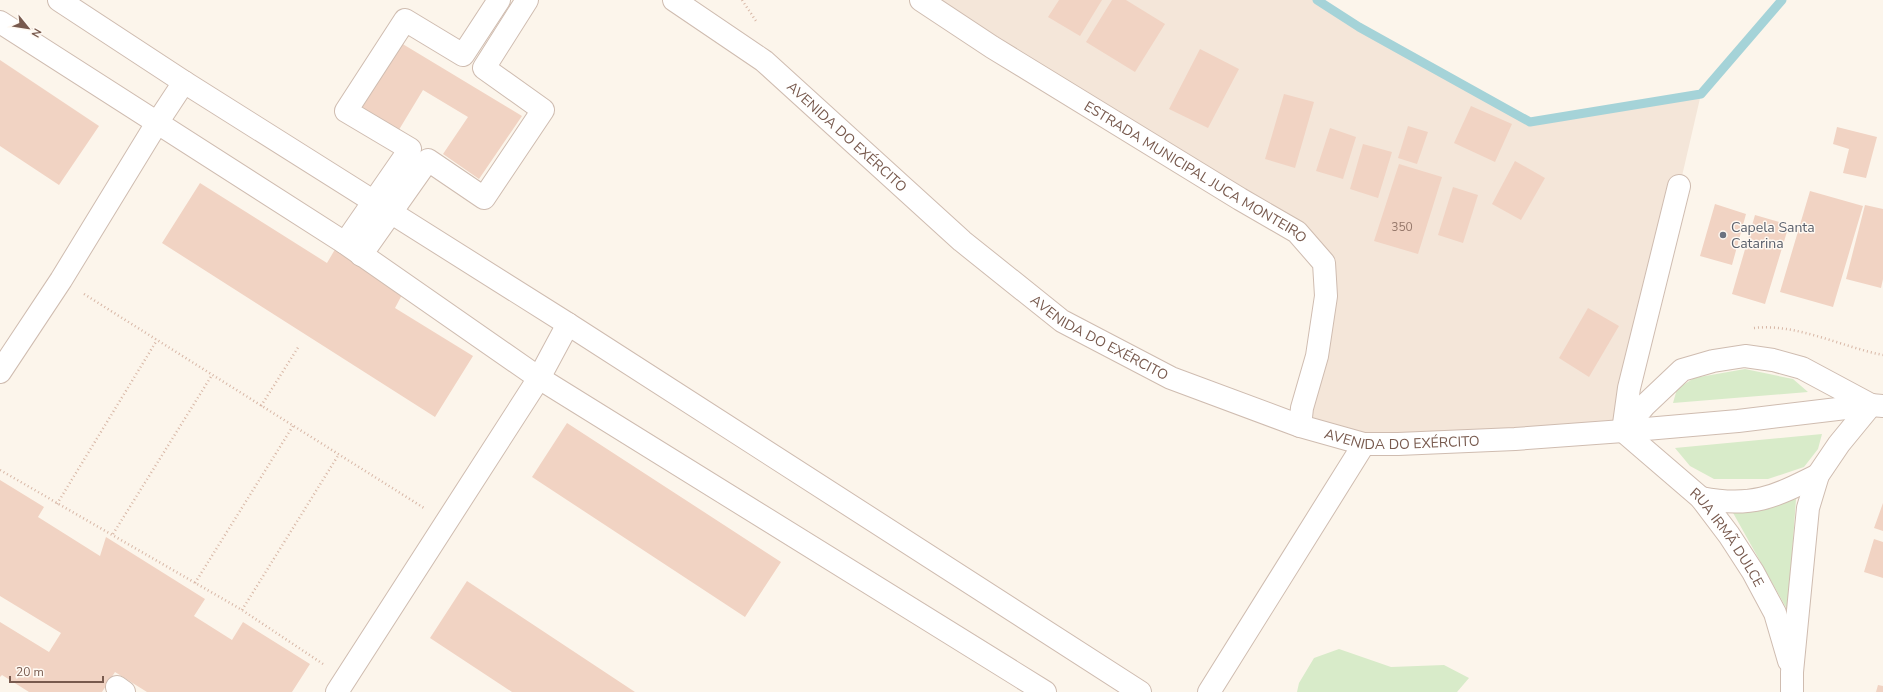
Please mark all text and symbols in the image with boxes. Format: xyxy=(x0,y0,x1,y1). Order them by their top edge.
north arrow xyxy=(8,8,48,48)
text: N xyxy=(28,25,45,40)
street label: AVENIDA DO EXÉRCITO xyxy=(783,77,911,196)
street label: ESTRADA MUNICIPAL JUCA MONTEIRO xyxy=(1081,96,1311,247)
place label: Capela Santa Catarina xyxy=(1731,218,1815,253)
house number: 350 xyxy=(1391,219,1413,235)
marker: Capela Santa Catarina xyxy=(1718,230,1728,240)
street label: AVENIDA DO EXÉRCITO xyxy=(1027,290,1172,384)
street label: AVENIDA DO EXÉRCITO xyxy=(1322,424,1480,454)
street label: RUA IRMÃ DULCE xyxy=(1686,483,1769,590)
scale bar xyxy=(10,658,103,684)
text: 20 m xyxy=(16,664,44,680)

